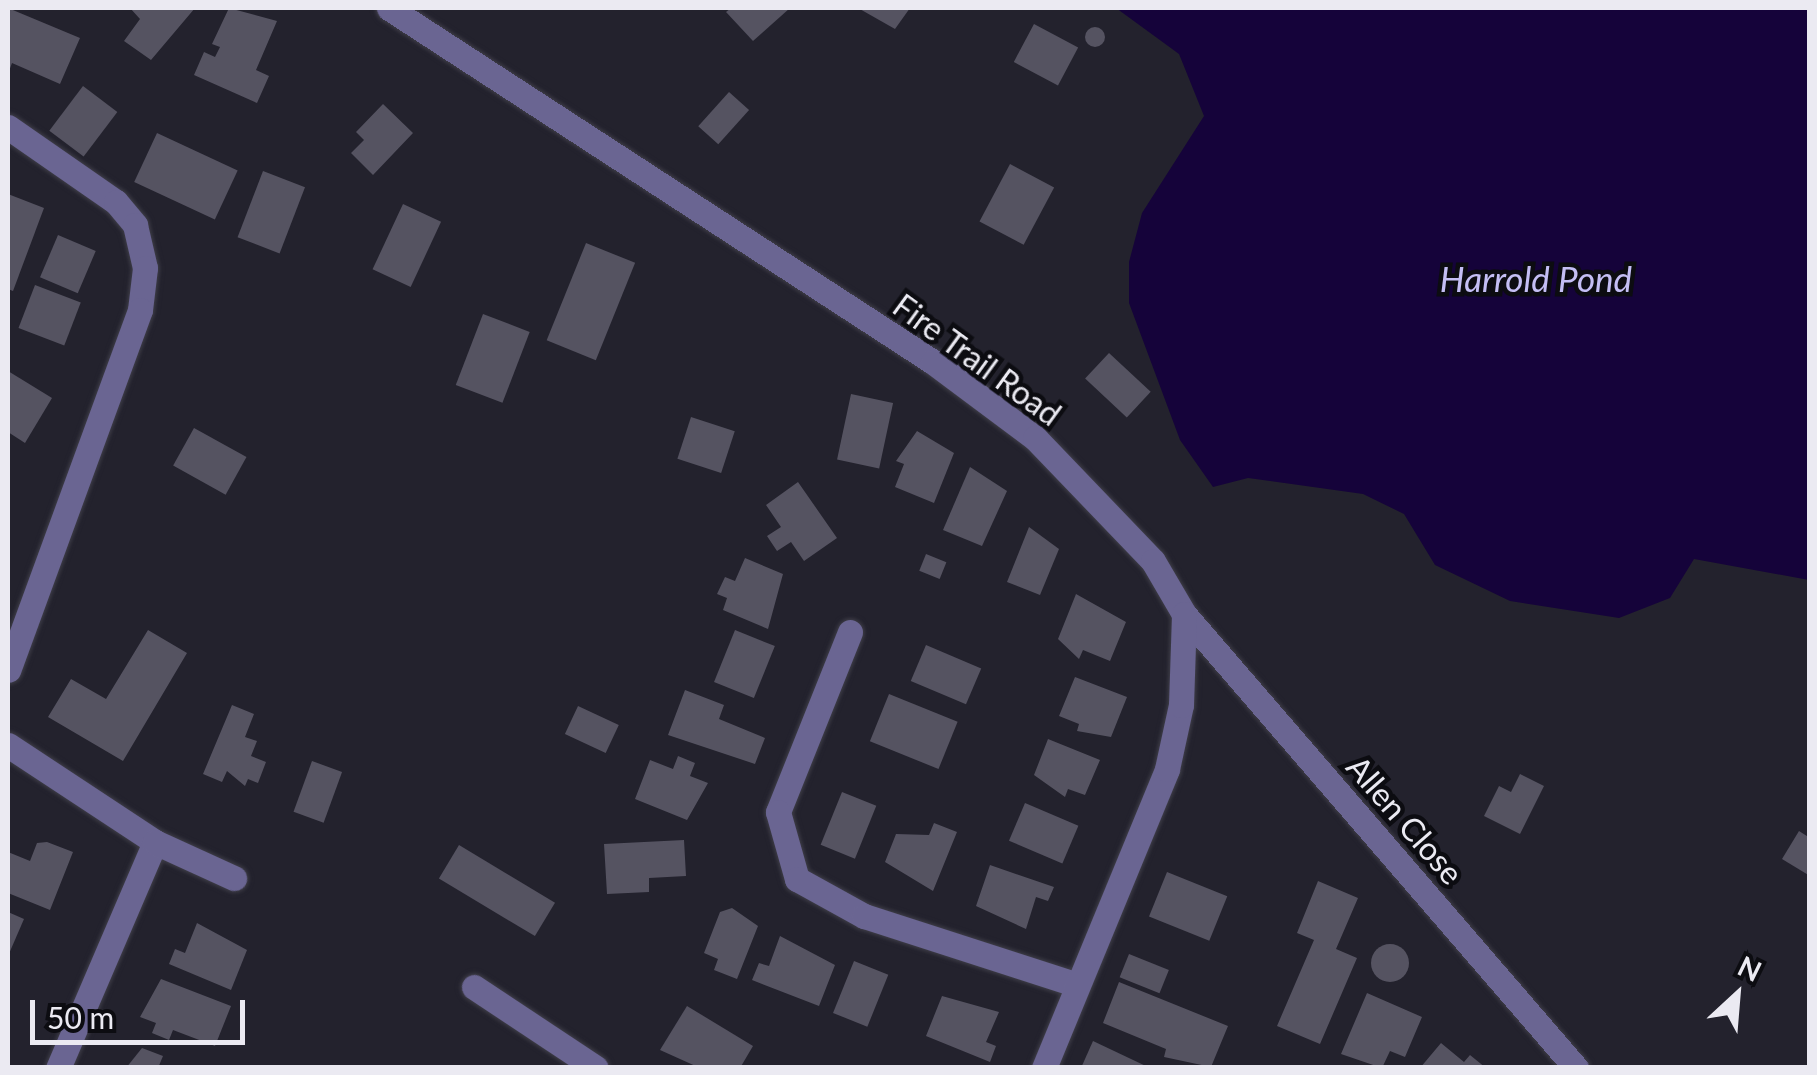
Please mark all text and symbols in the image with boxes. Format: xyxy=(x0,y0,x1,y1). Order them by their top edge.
water label: Harrold Pond xyxy=(1440,257,1632,299)
street label: Fire Trail Road xyxy=(885,286,1069,434)
street label: Allen Close xyxy=(1339,748,1471,892)
north arrow xyxy=(1687,945,1787,1045)
text: N xyxy=(1733,948,1767,988)
scale bar xyxy=(35,980,250,1042)
text: 50 m xyxy=(47,999,114,1035)

